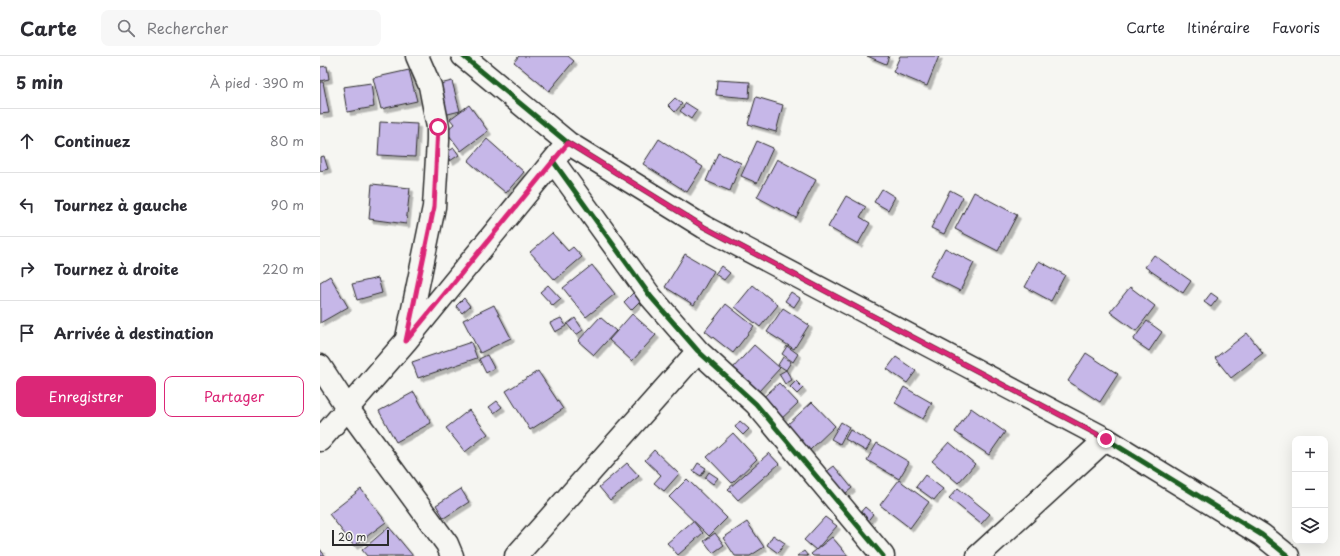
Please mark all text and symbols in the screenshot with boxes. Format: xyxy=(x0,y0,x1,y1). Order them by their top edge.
search box xyxy=(101,10,381,46)
text: Carte xyxy=(20,14,77,42)
text: Rechercher xyxy=(147,16,228,39)
icon: search xyxy=(115,17,137,39)
text: Carte xyxy=(1126,17,1165,38)
text: Itinéraire xyxy=(1187,17,1250,38)
text: Favoris xyxy=(1272,17,1320,38)
text: 5 min xyxy=(16,69,63,95)
text: À pied · 390 m xyxy=(210,73,304,92)
route start xyxy=(429,118,447,136)
text: Continuez xyxy=(54,129,130,152)
icon: ahead xyxy=(16,130,38,152)
text: 80 m xyxy=(270,131,304,150)
text: Tournez à gauche xyxy=(54,193,188,216)
icon: left xyxy=(16,194,38,216)
text: 90 m xyxy=(271,195,304,214)
text: Tournez à droite xyxy=(54,257,179,280)
icon: right xyxy=(16,258,38,280)
text: 220 m xyxy=(262,259,304,278)
text: Arrivée à destination xyxy=(54,321,214,344)
icon: arrive xyxy=(16,322,38,344)
button: Enregistrer xyxy=(16,376,156,417)
button: Partager xyxy=(164,376,304,417)
route end xyxy=(1097,430,1115,448)
map controls xyxy=(1292,436,1328,544)
button: + xyxy=(1292,436,1328,472)
button: − xyxy=(1292,472,1328,508)
button: layers xyxy=(1292,508,1328,544)
scale bar xyxy=(332,528,389,547)
text: 20 m xyxy=(338,528,366,545)

